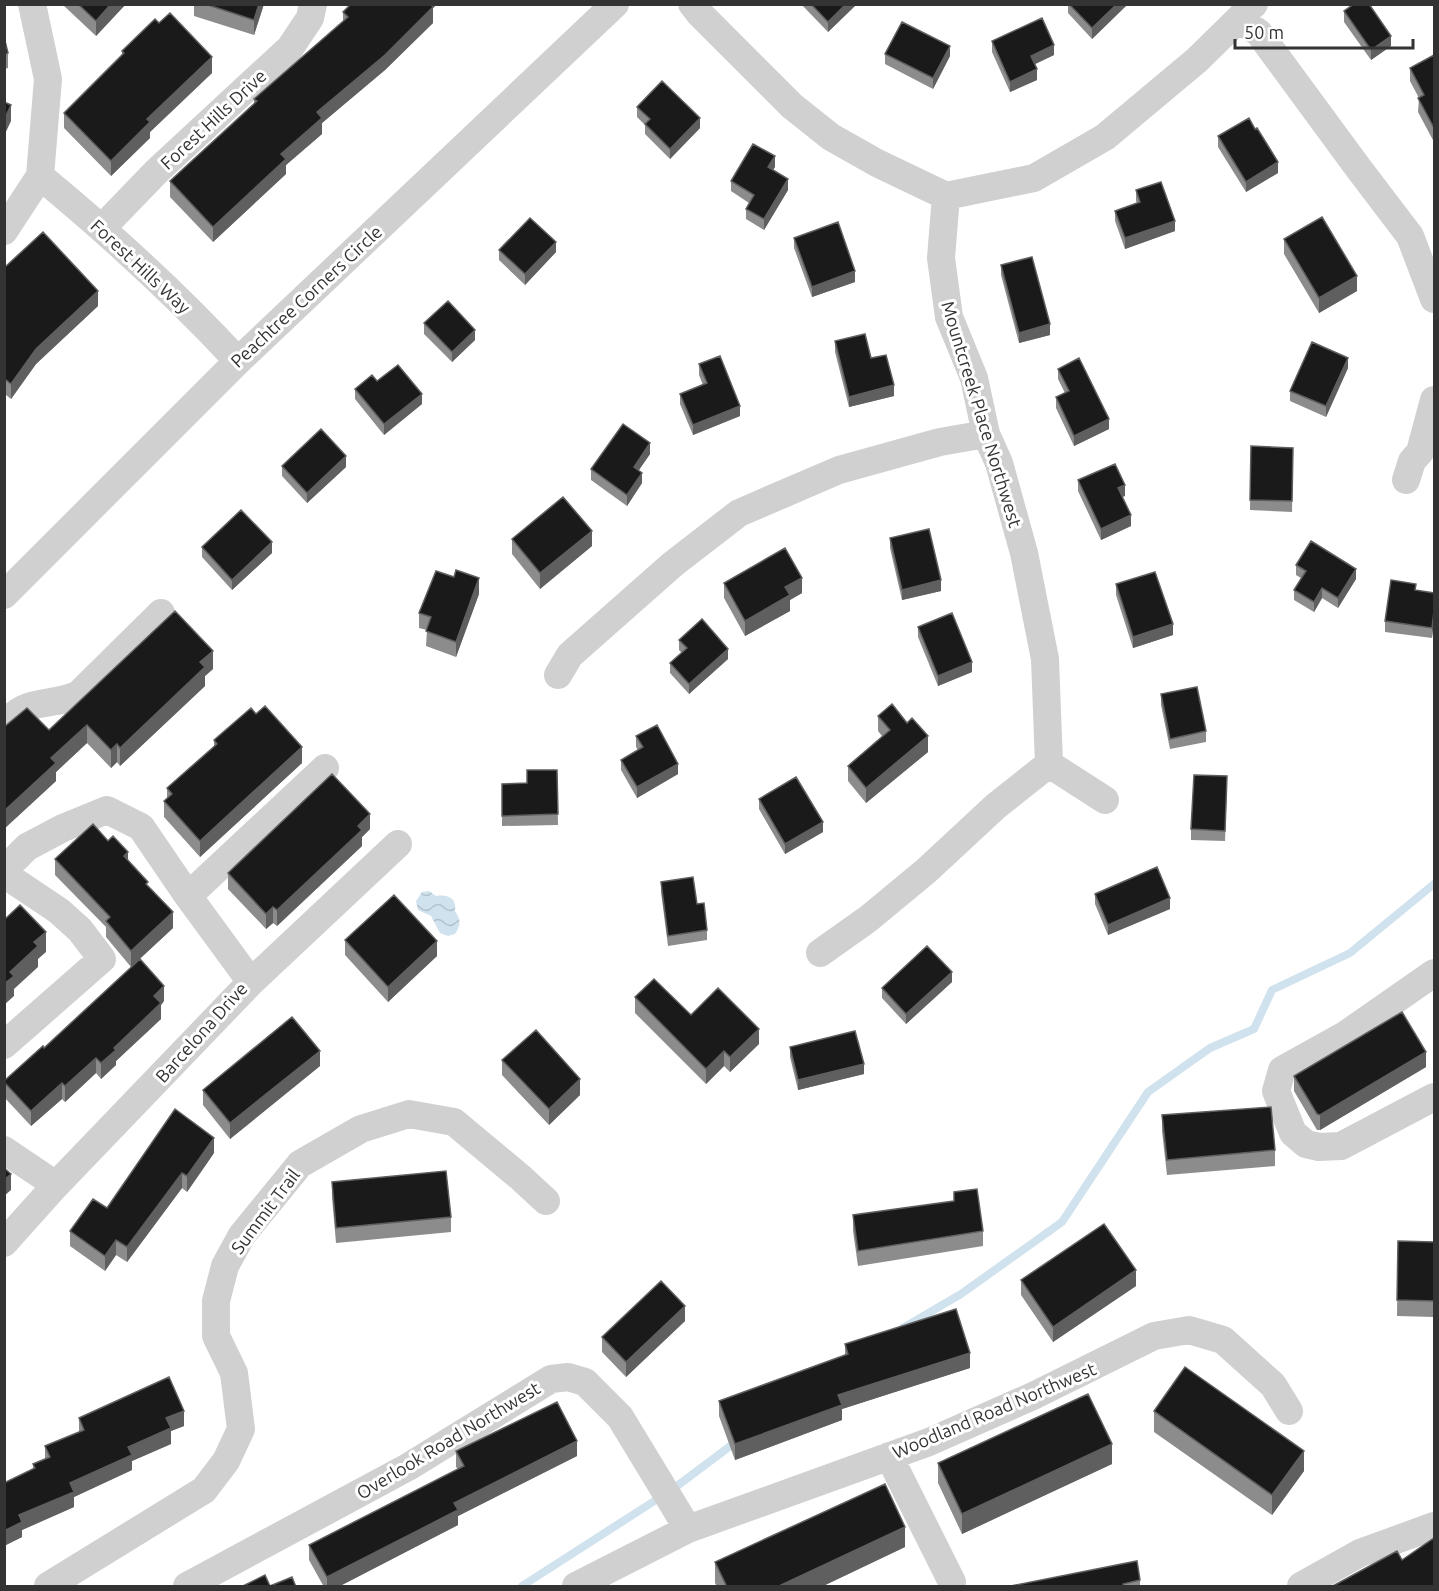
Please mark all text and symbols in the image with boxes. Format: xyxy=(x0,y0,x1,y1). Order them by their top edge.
scale bar xyxy=(1235,12,1414,50)
text: 50 m xyxy=(1244,22,1284,42)
street label: Forest Hills Drive xyxy=(156,65,270,173)
street label: Forest Hills Way xyxy=(87,215,195,317)
street label: Peachtree Corners Circle xyxy=(227,221,385,371)
street label: Mountcreek Place Northwest xyxy=(938,298,1026,530)
street label: Barcelona Drive xyxy=(151,978,251,1086)
street label: Summit Trail xyxy=(227,1164,304,1257)
street label: Woodland Road Northwest xyxy=(889,1358,1099,1462)
street label: Overlook Road Northwest xyxy=(353,1377,543,1503)

